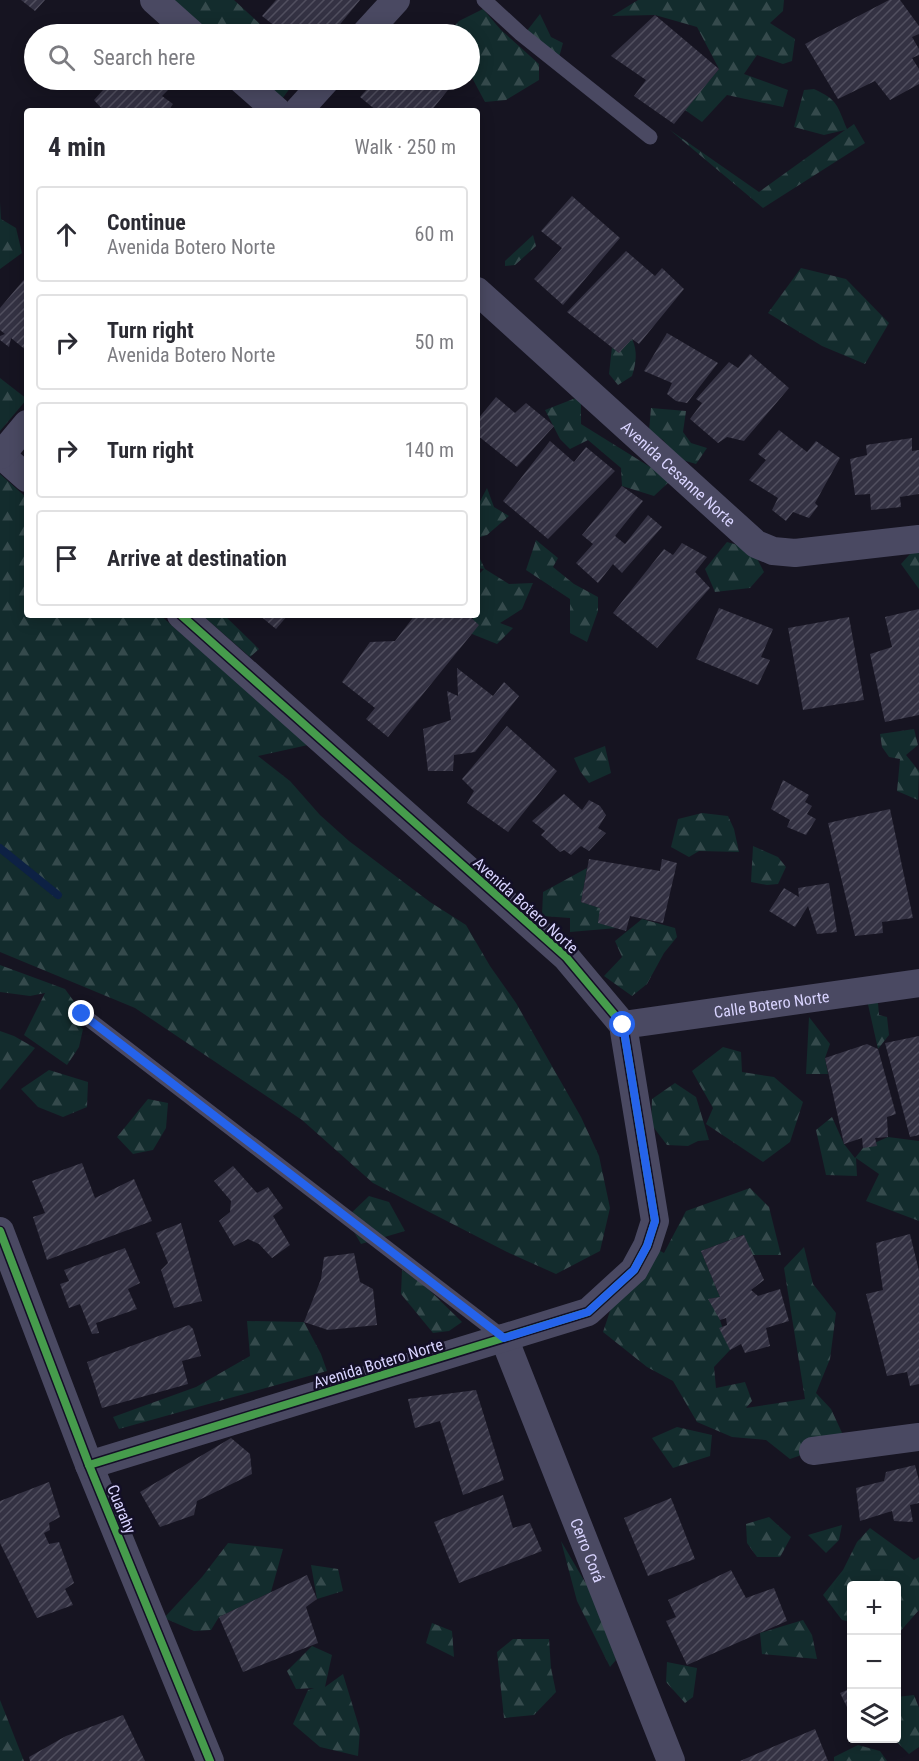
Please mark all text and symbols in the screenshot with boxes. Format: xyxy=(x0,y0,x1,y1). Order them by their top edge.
search box xyxy=(24,24,480,90)
icon: search xyxy=(45,41,78,74)
text: Search here xyxy=(93,45,195,70)
text: 4 min xyxy=(48,132,106,162)
text: Walk · 250 m xyxy=(355,135,456,159)
text: Continue xyxy=(107,210,186,235)
icon: ahead xyxy=(50,218,83,251)
text: 60 m xyxy=(415,222,454,246)
text: Avenida Botero Norte xyxy=(107,235,275,259)
text: Turn right xyxy=(107,318,194,343)
icon: right xyxy=(50,326,83,359)
text: 50 m xyxy=(415,330,454,354)
text: Avenida Botero Norte xyxy=(107,343,275,367)
street label: Avenida Cesanne Norte xyxy=(617,418,739,531)
icon: right xyxy=(50,434,83,467)
text: Turn right xyxy=(107,438,194,463)
text: 140 m xyxy=(405,438,454,462)
icon: arrive xyxy=(50,542,83,575)
text: Arrive at destination xyxy=(107,546,287,571)
street label: Avenida Botero Norte xyxy=(469,853,582,957)
street label: Calle Botero Norte xyxy=(713,987,830,1022)
route end xyxy=(68,1000,94,1026)
route start xyxy=(609,1011,635,1037)
street label: Avenida Botero Norte xyxy=(311,1335,445,1392)
street label: Cuarahy xyxy=(103,1482,140,1537)
street label: Cerro Corá xyxy=(566,1516,608,1585)
map controls xyxy=(847,1581,901,1743)
button: + xyxy=(847,1581,901,1635)
button: − xyxy=(847,1635,901,1689)
button: layers xyxy=(847,1689,901,1743)

